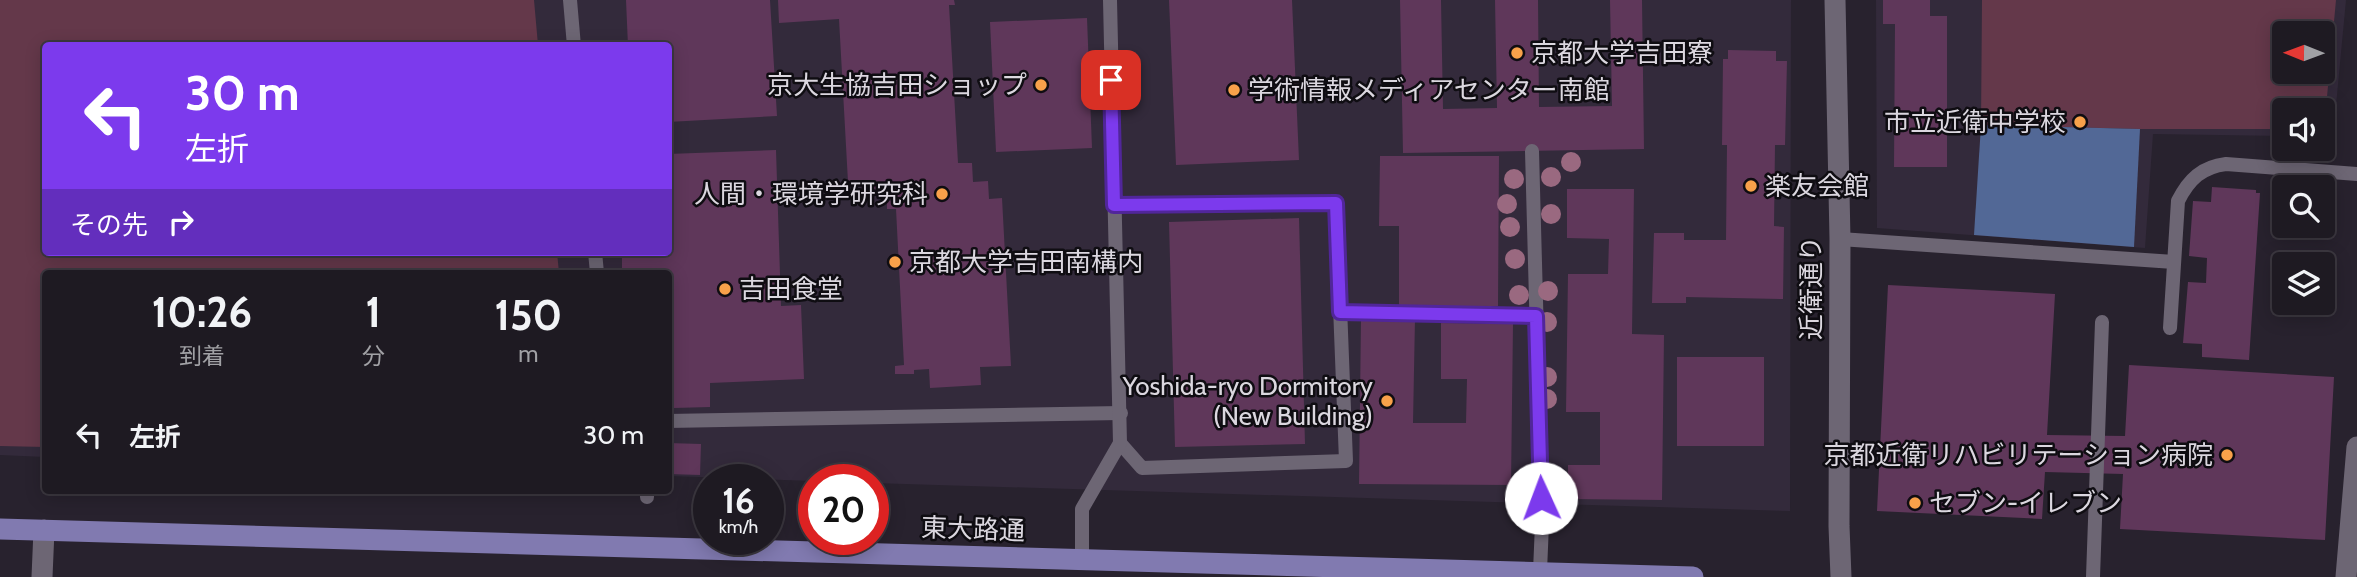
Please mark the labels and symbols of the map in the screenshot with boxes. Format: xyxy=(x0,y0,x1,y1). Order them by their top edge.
north arrow xyxy=(2272,21,2334,84)
place label: 京都大学吉田寮 xyxy=(1531,37,1713,69)
marker: 京都大学吉田寮 xyxy=(1509,45,1525,61)
pin xyxy=(1081,50,1141,110)
place label: 京大生協吉田ショップ xyxy=(767,69,1027,101)
place label: 学術情報メディアセンター南館 xyxy=(1248,74,1610,106)
marker: 京大生協吉田ショップ xyxy=(1033,77,1049,93)
marker: 学術情報メディアセンター南館 xyxy=(1226,82,1242,98)
place label: 市立近衛中学校 xyxy=(1884,106,2066,138)
marker: 市立近衛中学校 xyxy=(2072,114,2088,130)
place label: 楽友会館 xyxy=(1765,170,1869,202)
place label: 人間・環境学研究科 xyxy=(694,178,928,210)
marker: 楽友会館 xyxy=(1743,178,1759,194)
marker: 人間・環境学研究科 xyxy=(934,186,950,202)
street label: 近衛通り xyxy=(1795,236,1827,340)
place label: 京都大学吉田南構内 xyxy=(909,246,1143,278)
marker: 京都大学吉田南構内 xyxy=(887,254,903,270)
place label: 吉田食堂 xyxy=(739,273,843,305)
marker: 吉田食堂 xyxy=(717,281,733,297)
place label: Yoshida-ryo Dormitory (New Building) xyxy=(1122,370,1373,432)
marker: Yoshida-ryo Dormitory (New Building) xyxy=(1379,393,1395,409)
place label: 京都近衛リハビリテーション病院 xyxy=(1824,439,2213,471)
marker: 京都近衛リハビリテーション病院 xyxy=(2219,447,2235,463)
position arrow xyxy=(1504,461,1578,535)
speed limit sign: 20 xyxy=(798,464,889,555)
place label: セブン-イレブン xyxy=(1929,487,2122,519)
marker: セブン-イレブン xyxy=(1907,495,1923,511)
street label: 東大路通 xyxy=(920,511,1026,547)

